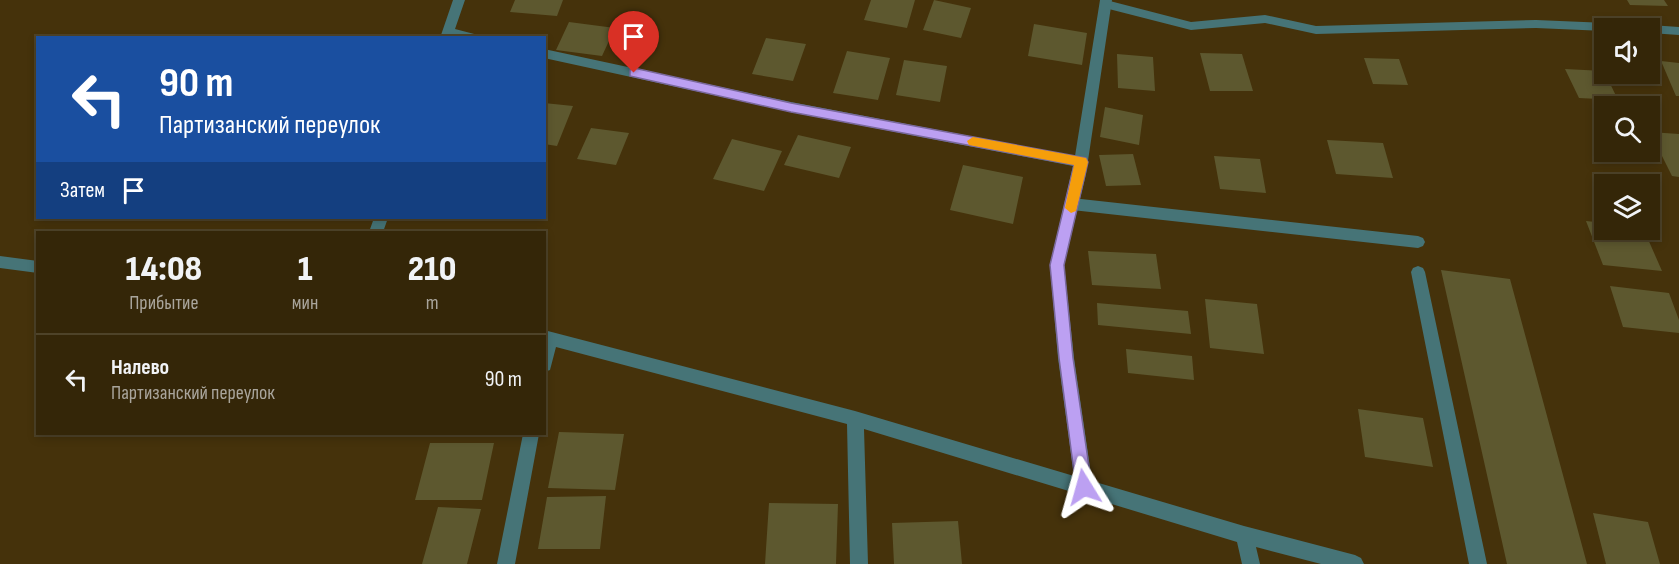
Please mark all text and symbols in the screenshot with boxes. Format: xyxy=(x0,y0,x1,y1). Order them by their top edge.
pin xyxy=(608,11,659,73)
map controls xyxy=(1594,18,1660,240)
button: sound xyxy=(1594,18,1660,84)
icon: arrive xyxy=(617,20,650,53)
text: 90 m xyxy=(159,58,233,109)
icon: left xyxy=(60,60,138,138)
button: search xyxy=(1594,96,1660,162)
text: Партизанский переулок xyxy=(159,109,380,141)
icon: arrive xyxy=(117,174,150,207)
button: layers xyxy=(1594,174,1660,240)
text: Затем xyxy=(60,177,105,204)
text: 14:08 xyxy=(126,248,202,291)
text: 1 xyxy=(298,248,312,291)
text: 210 xyxy=(408,248,456,291)
text: Прибытие xyxy=(129,291,199,315)
text: мин xyxy=(292,291,318,315)
text: m xyxy=(426,291,439,315)
text: Налево xyxy=(111,354,169,381)
icon: left xyxy=(60,363,93,396)
text: 90 m xyxy=(485,366,522,393)
text: Партизанский переулок xyxy=(111,381,275,405)
position arrow xyxy=(1052,455,1116,519)

